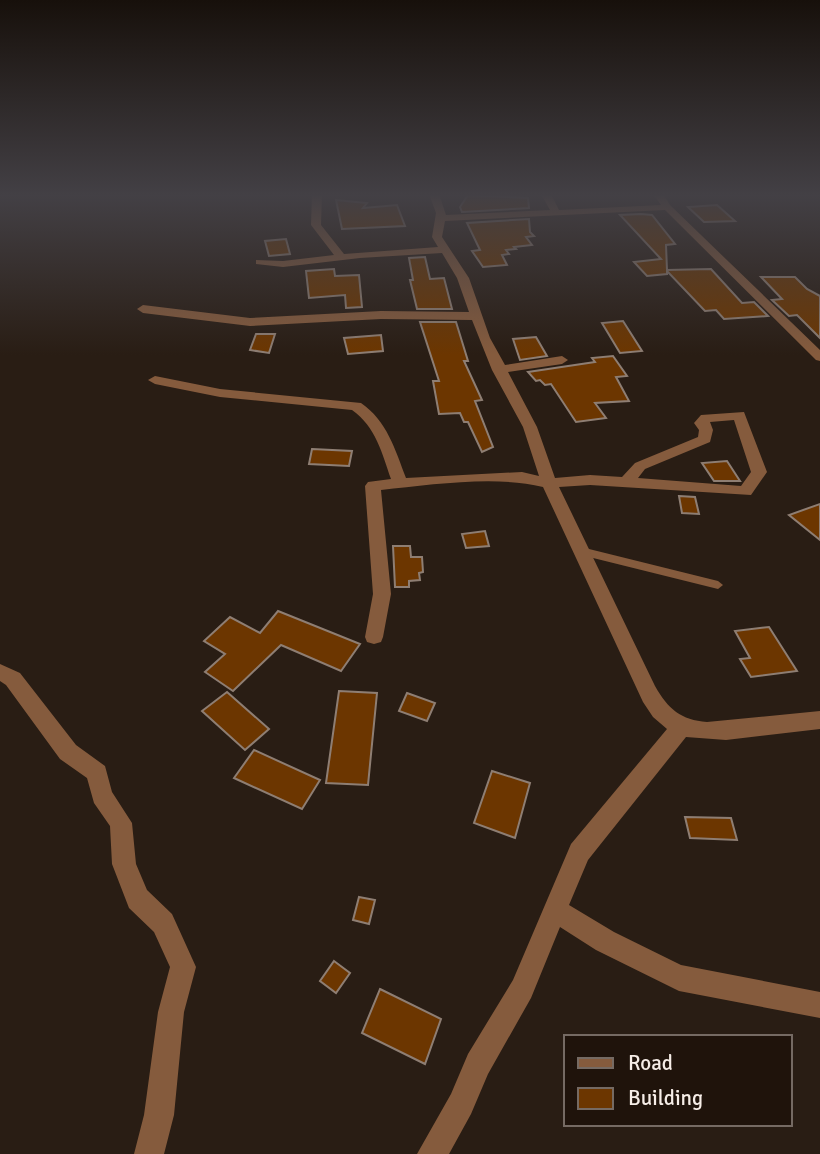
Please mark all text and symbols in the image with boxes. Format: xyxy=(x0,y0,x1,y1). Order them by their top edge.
legend xyxy=(564,1035,792,1126)
text: Road xyxy=(628,1050,673,1076)
text: Building xyxy=(628,1085,703,1111)

